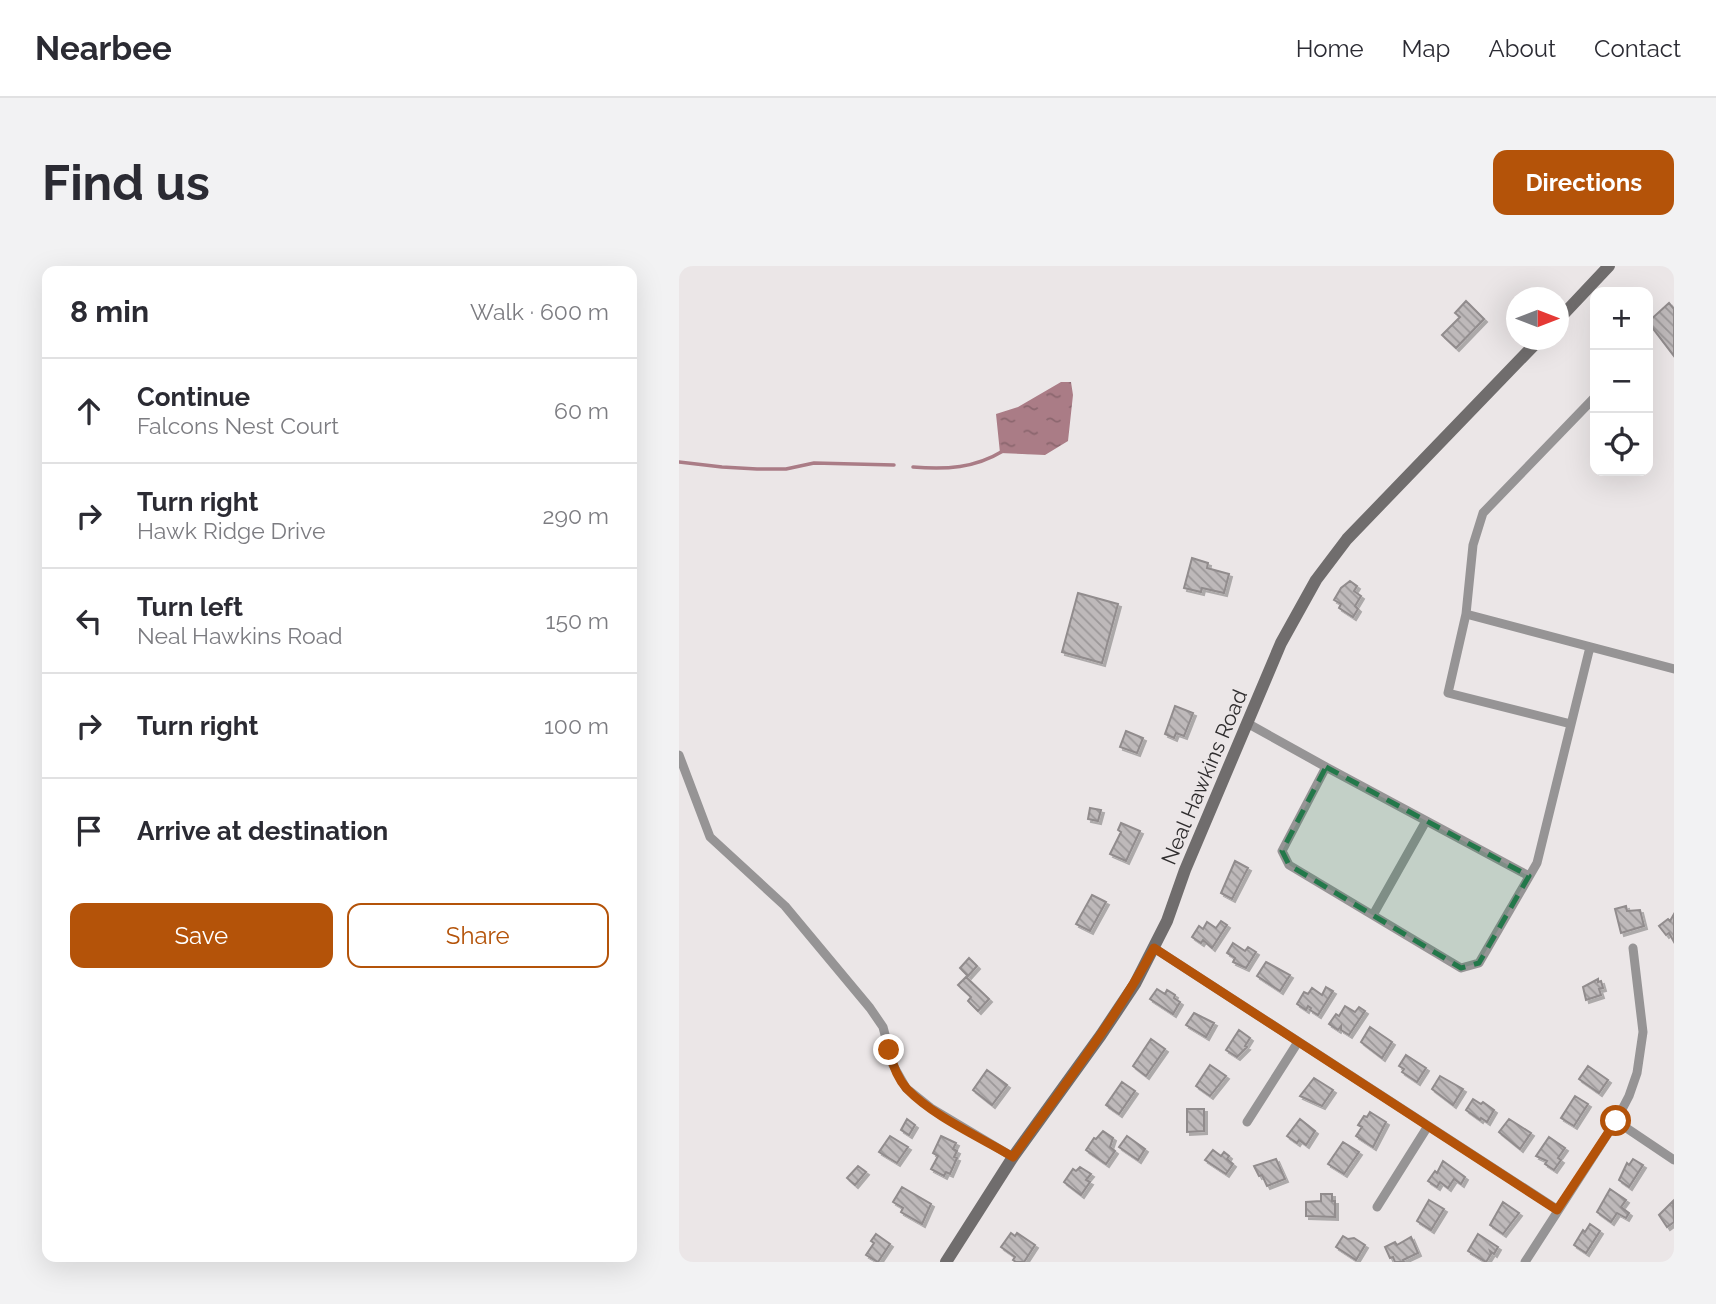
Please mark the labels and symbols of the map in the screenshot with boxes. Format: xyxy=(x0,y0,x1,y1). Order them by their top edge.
north arrow xyxy=(1506,287,1569,350)
street label: Neal Hawkins Road xyxy=(1156,686,1252,868)
route end xyxy=(873,1034,904,1065)
route start xyxy=(1600,1105,1631,1136)

